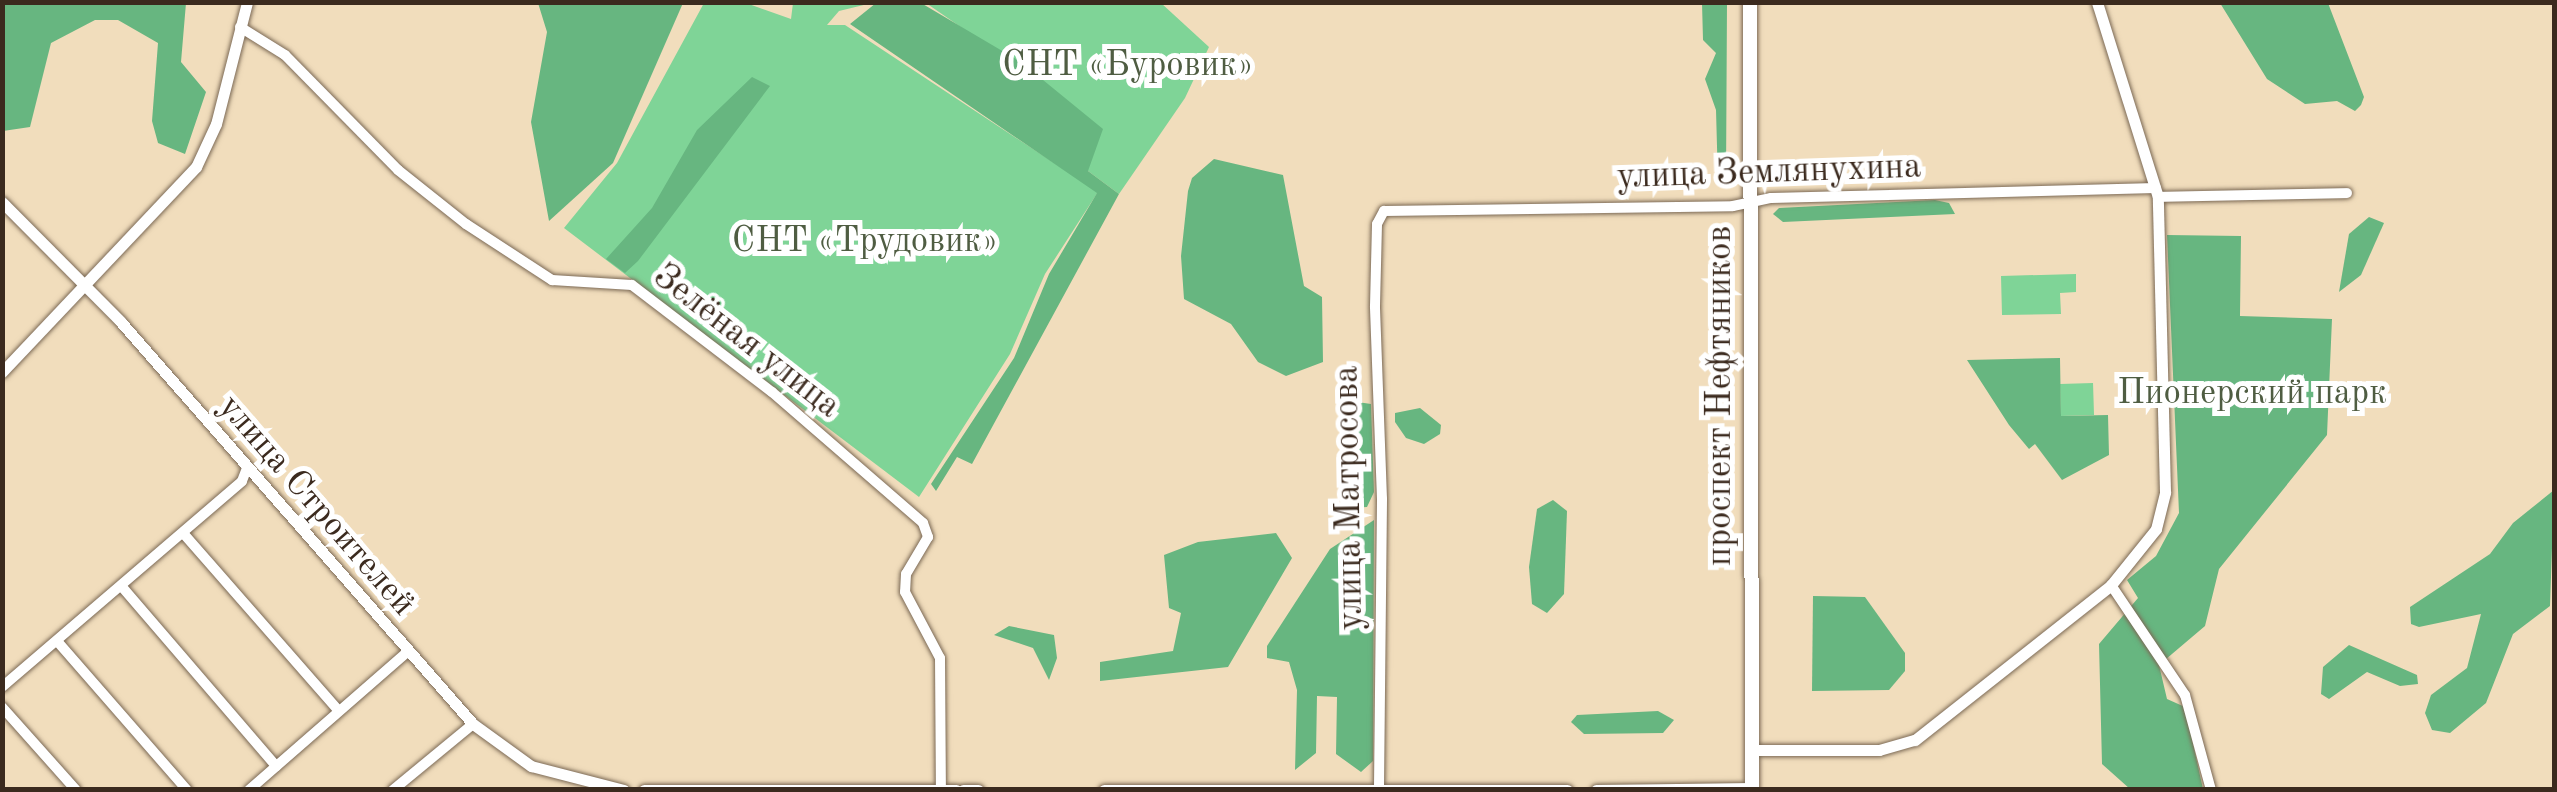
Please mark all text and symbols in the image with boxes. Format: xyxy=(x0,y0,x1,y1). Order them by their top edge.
park label: СНТ «Буровик» xyxy=(1002,45,1254,87)
street label: улица Землянухина xyxy=(1616,147,1922,199)
park label: СНТ «Трудовик» xyxy=(732,221,998,263)
street label: проспект Нефтяников xyxy=(1700,226,1742,566)
street label: Зелёная улица xyxy=(644,256,848,428)
street label: улица Матросова xyxy=(1327,365,1373,631)
park label: Пионерский парк xyxy=(2117,373,2387,415)
street label: улица Строителей xyxy=(209,387,423,625)

